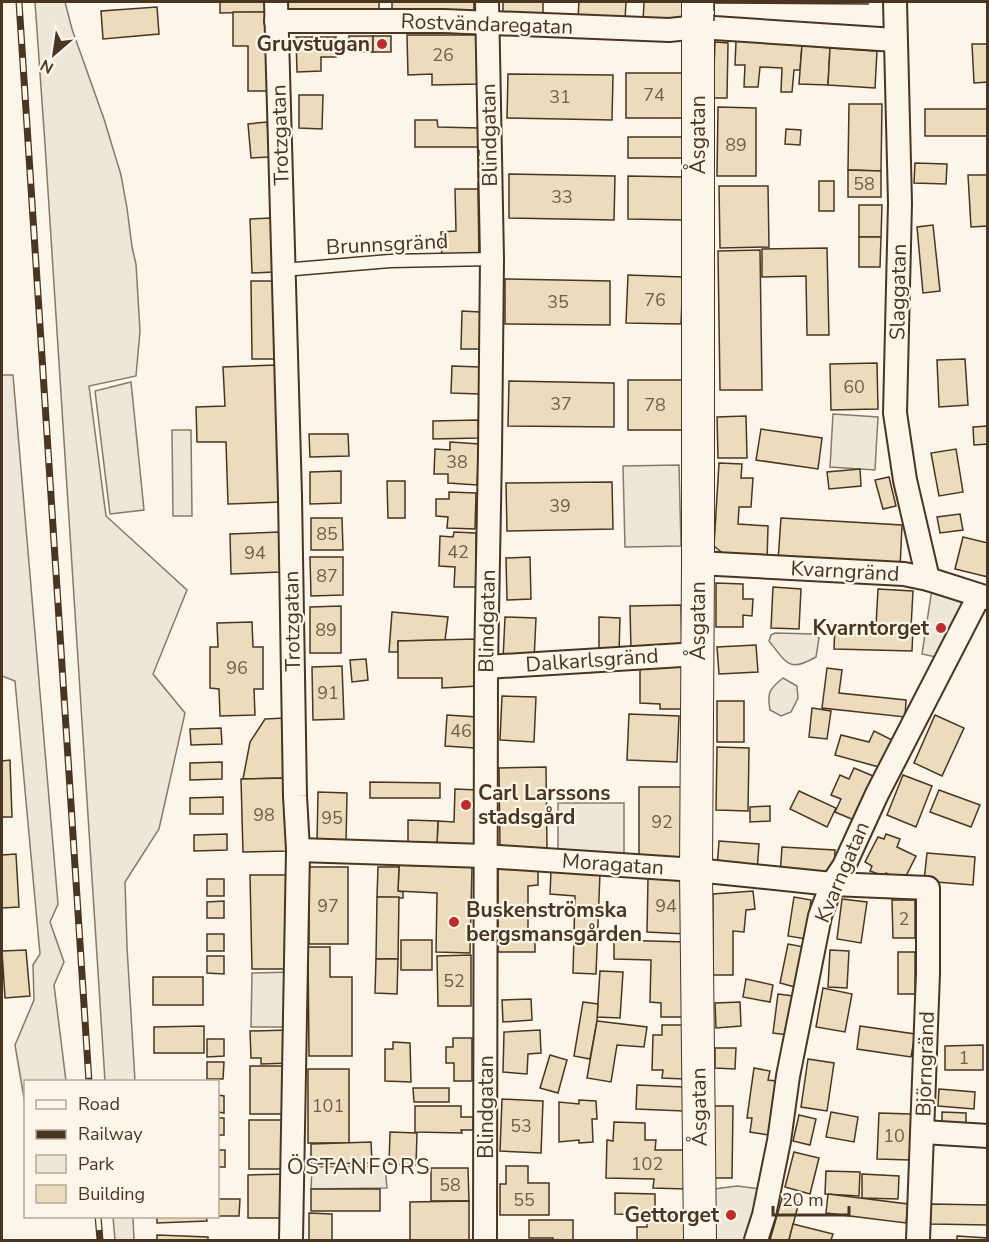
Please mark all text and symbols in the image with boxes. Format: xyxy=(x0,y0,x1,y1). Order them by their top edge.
street label: Rostvändaregatan xyxy=(400,7,574,41)
north arrow xyxy=(24,24,84,84)
place label: Gruvstugan xyxy=(256,30,370,58)
marker: Gruvstugan xyxy=(375,37,389,51)
house number: 26 xyxy=(432,43,454,67)
text: N xyxy=(37,54,58,79)
street label: Blindgatan xyxy=(474,83,504,187)
house number: 74 xyxy=(643,83,665,107)
street label: Trotzgatan xyxy=(264,84,296,186)
house number: 31 xyxy=(549,85,571,109)
street label: Åsgatan xyxy=(683,95,712,175)
house number: 89 xyxy=(725,133,747,157)
house number: 58 xyxy=(853,172,875,196)
house number: 33 xyxy=(551,185,573,209)
street label: Brunnsgränd xyxy=(325,227,449,261)
street label: Slaggatan xyxy=(883,244,913,340)
house number: 76 xyxy=(644,288,666,312)
house number: 35 xyxy=(547,290,569,314)
house number: 60 xyxy=(843,375,865,399)
house number: 37 xyxy=(550,392,572,416)
house number: 78 xyxy=(644,393,666,417)
house number: 38 xyxy=(446,450,468,474)
house number: 39 xyxy=(549,494,571,518)
house number: 85 xyxy=(316,522,338,546)
house number: 42 xyxy=(447,540,469,564)
house number: 94 xyxy=(244,541,266,565)
street label: Kvarngränd xyxy=(790,554,900,588)
house number: 87 xyxy=(316,564,338,588)
street label: Blindgatan xyxy=(472,569,502,673)
street label: Trotzgatan xyxy=(277,570,307,672)
street label: Åsgatan xyxy=(683,581,712,661)
place label: Kvarntorget xyxy=(813,614,930,642)
house number: 89 xyxy=(315,618,337,642)
marker: Kvarntorget xyxy=(934,621,948,635)
street label: Dalkarlsgränd xyxy=(525,641,659,679)
house number: 96 xyxy=(226,656,248,680)
house number: 91 xyxy=(317,681,339,705)
house number: 46 xyxy=(450,719,472,743)
place label: Carl Larssons stadsgård xyxy=(478,779,611,831)
marker: Carl Larssons stadsgård xyxy=(459,798,473,812)
house number: 98 xyxy=(253,803,275,827)
house number: 95 xyxy=(321,806,343,830)
house number: 92 xyxy=(651,810,673,834)
street label: Kvarngatan xyxy=(808,817,876,927)
street label: Moragatan xyxy=(561,846,665,882)
house number: 97 xyxy=(317,894,339,918)
house number: 94 xyxy=(655,894,677,918)
place label: Buskenströmska bergsmansgården xyxy=(466,896,642,948)
house number: 2 xyxy=(899,907,909,931)
marker: Buskenströmska bergsmansgården xyxy=(447,915,461,929)
house number: 52 xyxy=(443,969,465,993)
street label: Björngränd xyxy=(909,1011,941,1117)
house number: 1 xyxy=(959,1046,969,1070)
street label: Blindgatan xyxy=(472,1055,500,1159)
street label: Åsgatan xyxy=(683,1067,714,1147)
legend xyxy=(24,1080,219,1218)
text: Road xyxy=(78,1092,120,1116)
house number: 101 xyxy=(312,1094,344,1118)
house number: 53 xyxy=(510,1114,532,1138)
text: Railway xyxy=(78,1122,143,1146)
house number: 10 xyxy=(883,1124,905,1148)
text: Park xyxy=(78,1152,115,1176)
district label: ÖSTANFORS xyxy=(287,1152,431,1182)
house number: 102 xyxy=(631,1152,663,1176)
house number: 58 xyxy=(439,1173,461,1197)
scale bar xyxy=(773,1179,850,1217)
text: Building xyxy=(78,1182,145,1206)
house number: 55 xyxy=(513,1188,535,1212)
text: 20 m xyxy=(782,1188,824,1212)
place label: Gettorget xyxy=(625,1201,720,1229)
marker: Gettorget xyxy=(724,1208,738,1222)

